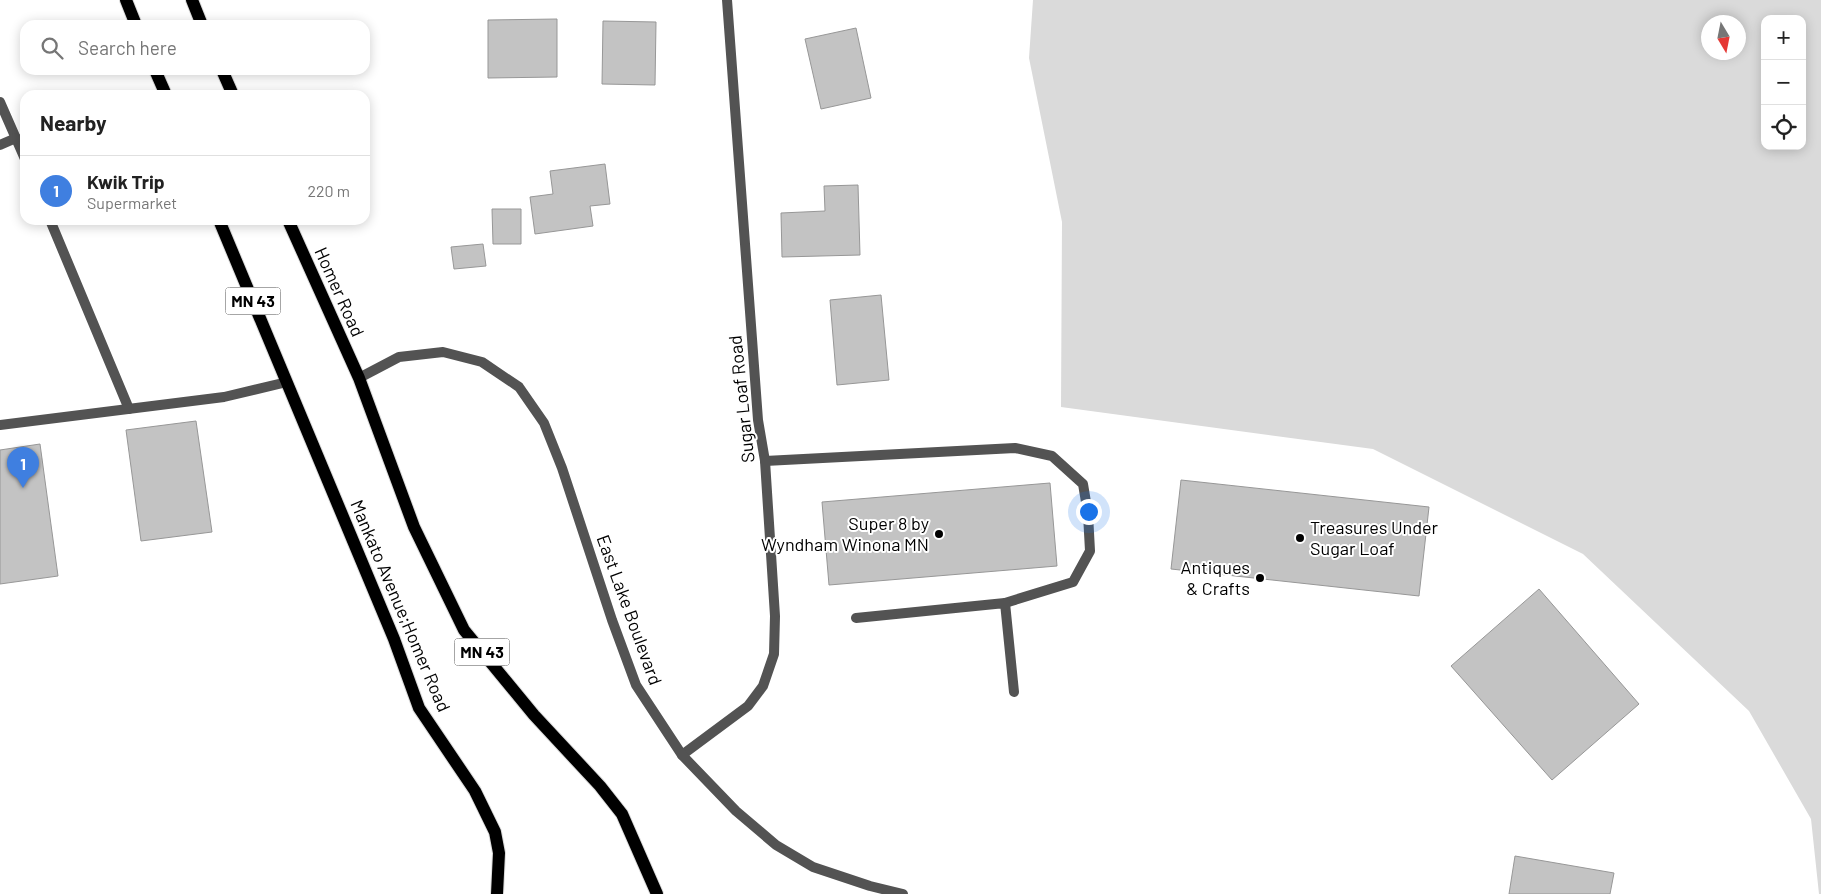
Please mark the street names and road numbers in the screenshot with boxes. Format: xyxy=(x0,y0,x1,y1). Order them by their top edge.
street label: Homer Road xyxy=(310,243,369,340)
road number: MN 43 xyxy=(226,288,280,314)
street label: Sugar Loaf Road xyxy=(723,334,759,464)
street label: Mankato Avenue;Homer Road xyxy=(346,496,456,715)
street label: East Lake Boulevard xyxy=(593,532,667,688)
road number: MN 43 xyxy=(454,638,510,666)

